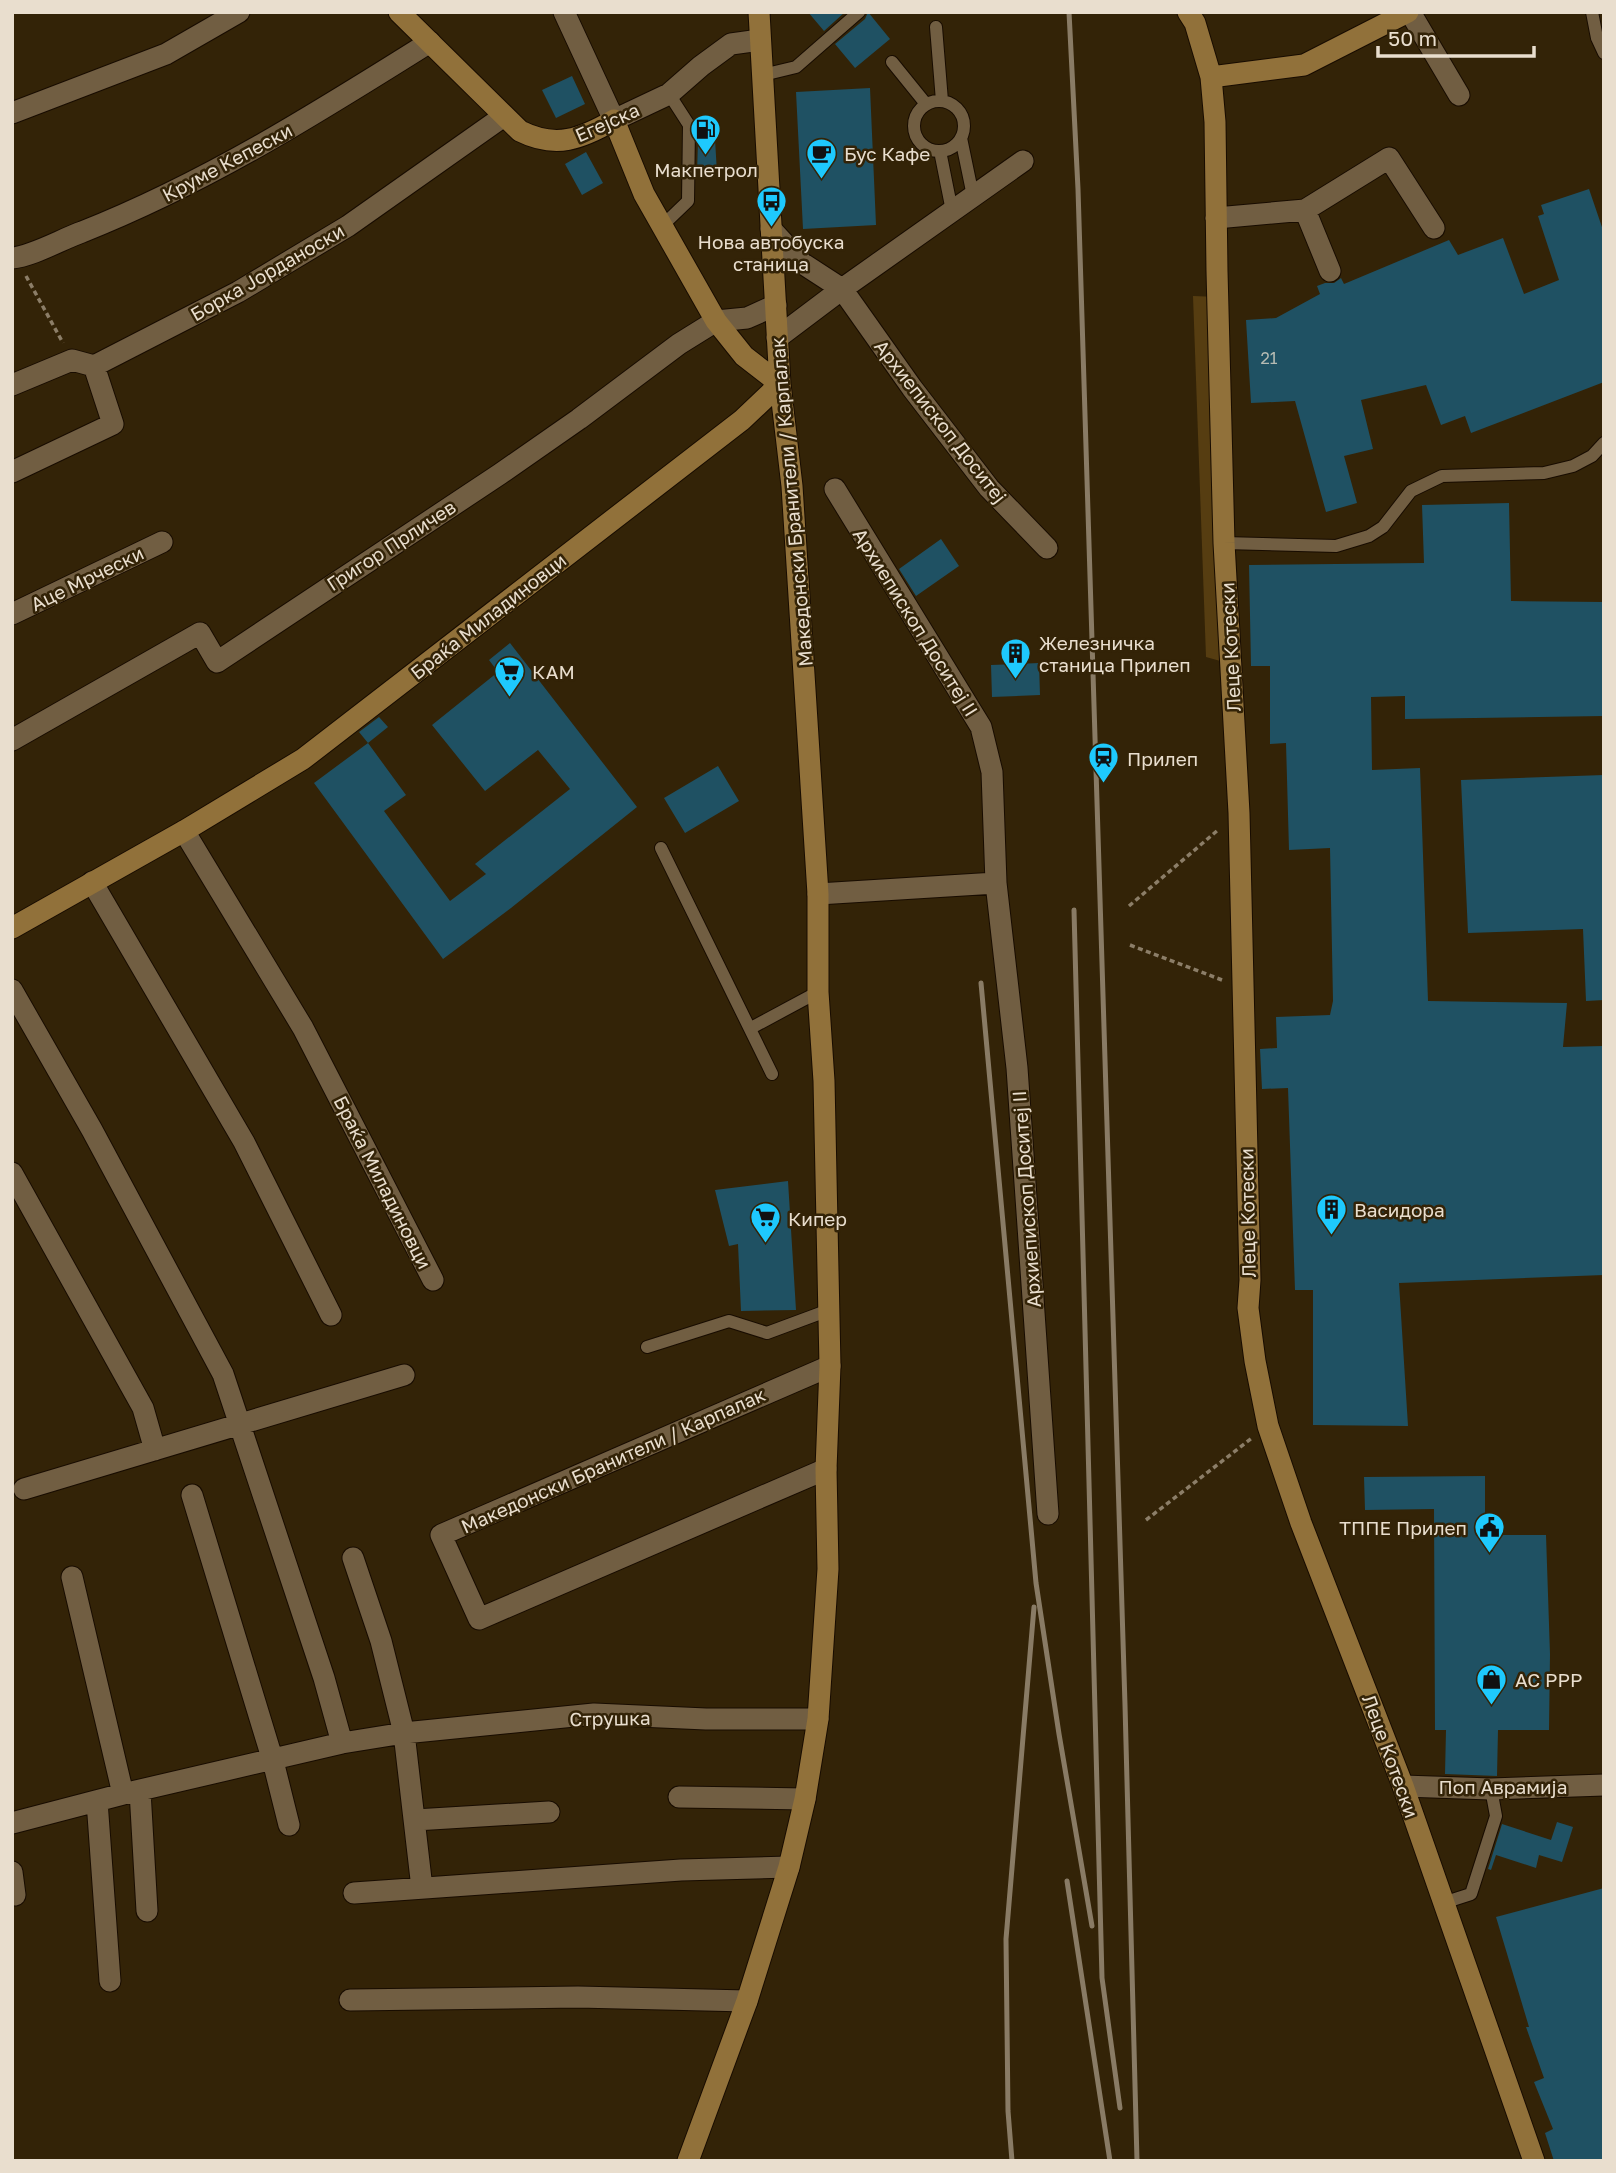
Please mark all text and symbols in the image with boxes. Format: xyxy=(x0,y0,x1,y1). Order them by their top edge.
scale bar xyxy=(1378,14,1534,58)
text: 50 m xyxy=(1388,25,1437,51)
street label: Егејска xyxy=(571,98,643,146)
fuel station icon: Макпетрол xyxy=(689,113,723,157)
street label: Круме Кепески xyxy=(158,118,296,206)
cafe icon: Бус Кафе xyxy=(804,136,838,180)
place label: Бус Кафе xyxy=(844,142,930,165)
place label: Макпетрол xyxy=(654,158,758,181)
bus stop icon: Нова автобуска станица xyxy=(754,185,788,229)
street label: Борка Јорданоски xyxy=(186,219,348,325)
place label: Нова автобуска станица xyxy=(698,230,844,275)
street label: Архиепископ Доситеј xyxy=(870,335,1012,507)
street label: Македонски Бранители / Карпалак xyxy=(765,336,817,668)
house number: 21 xyxy=(1260,348,1278,368)
street label: Григор Прличев xyxy=(322,495,460,595)
street label: Архиепископ Доситеј II xyxy=(849,524,983,720)
street label: Аце Мрчески xyxy=(27,541,147,615)
street label: Браќа Миладиновци xyxy=(406,548,570,684)
street label: Леце Котески xyxy=(1215,582,1245,712)
place label: Железничка станица Прилеп xyxy=(1039,631,1191,676)
building icon: Железничка станица Прилеп xyxy=(999,636,1033,680)
supermarket icon: КАМ xyxy=(492,654,526,698)
place label: КАМ xyxy=(532,660,575,683)
station icon: Прилеп xyxy=(1087,741,1121,785)
place label: Прилеп xyxy=(1127,747,1198,770)
street label: Архиепископ Доситеј II xyxy=(1007,1090,1045,1308)
street label: Браќа Миладиновци xyxy=(329,1092,437,1272)
street label: Леце Котески xyxy=(1234,1148,1260,1278)
building icon: Васидора xyxy=(1314,1192,1348,1236)
place label: Васидора xyxy=(1354,1198,1445,1221)
supermarket icon: Кипер xyxy=(748,1201,782,1245)
place label: Кипер xyxy=(788,1207,847,1230)
street label: Македонски Бранители / Карпалак xyxy=(457,1382,769,1538)
public building icon: ТППЕ Прилеп xyxy=(1473,1510,1507,1554)
place label: ТППЕ Прилеп xyxy=(1339,1516,1467,1539)
shop icon: АС РРР xyxy=(1475,1662,1509,1706)
place label: АС РРР xyxy=(1515,1668,1582,1691)
street label: Леце Котески xyxy=(1358,1691,1424,1821)
street label: Струшка xyxy=(569,1706,651,1730)
street label: Поп Аврамија xyxy=(1439,1775,1567,1798)

